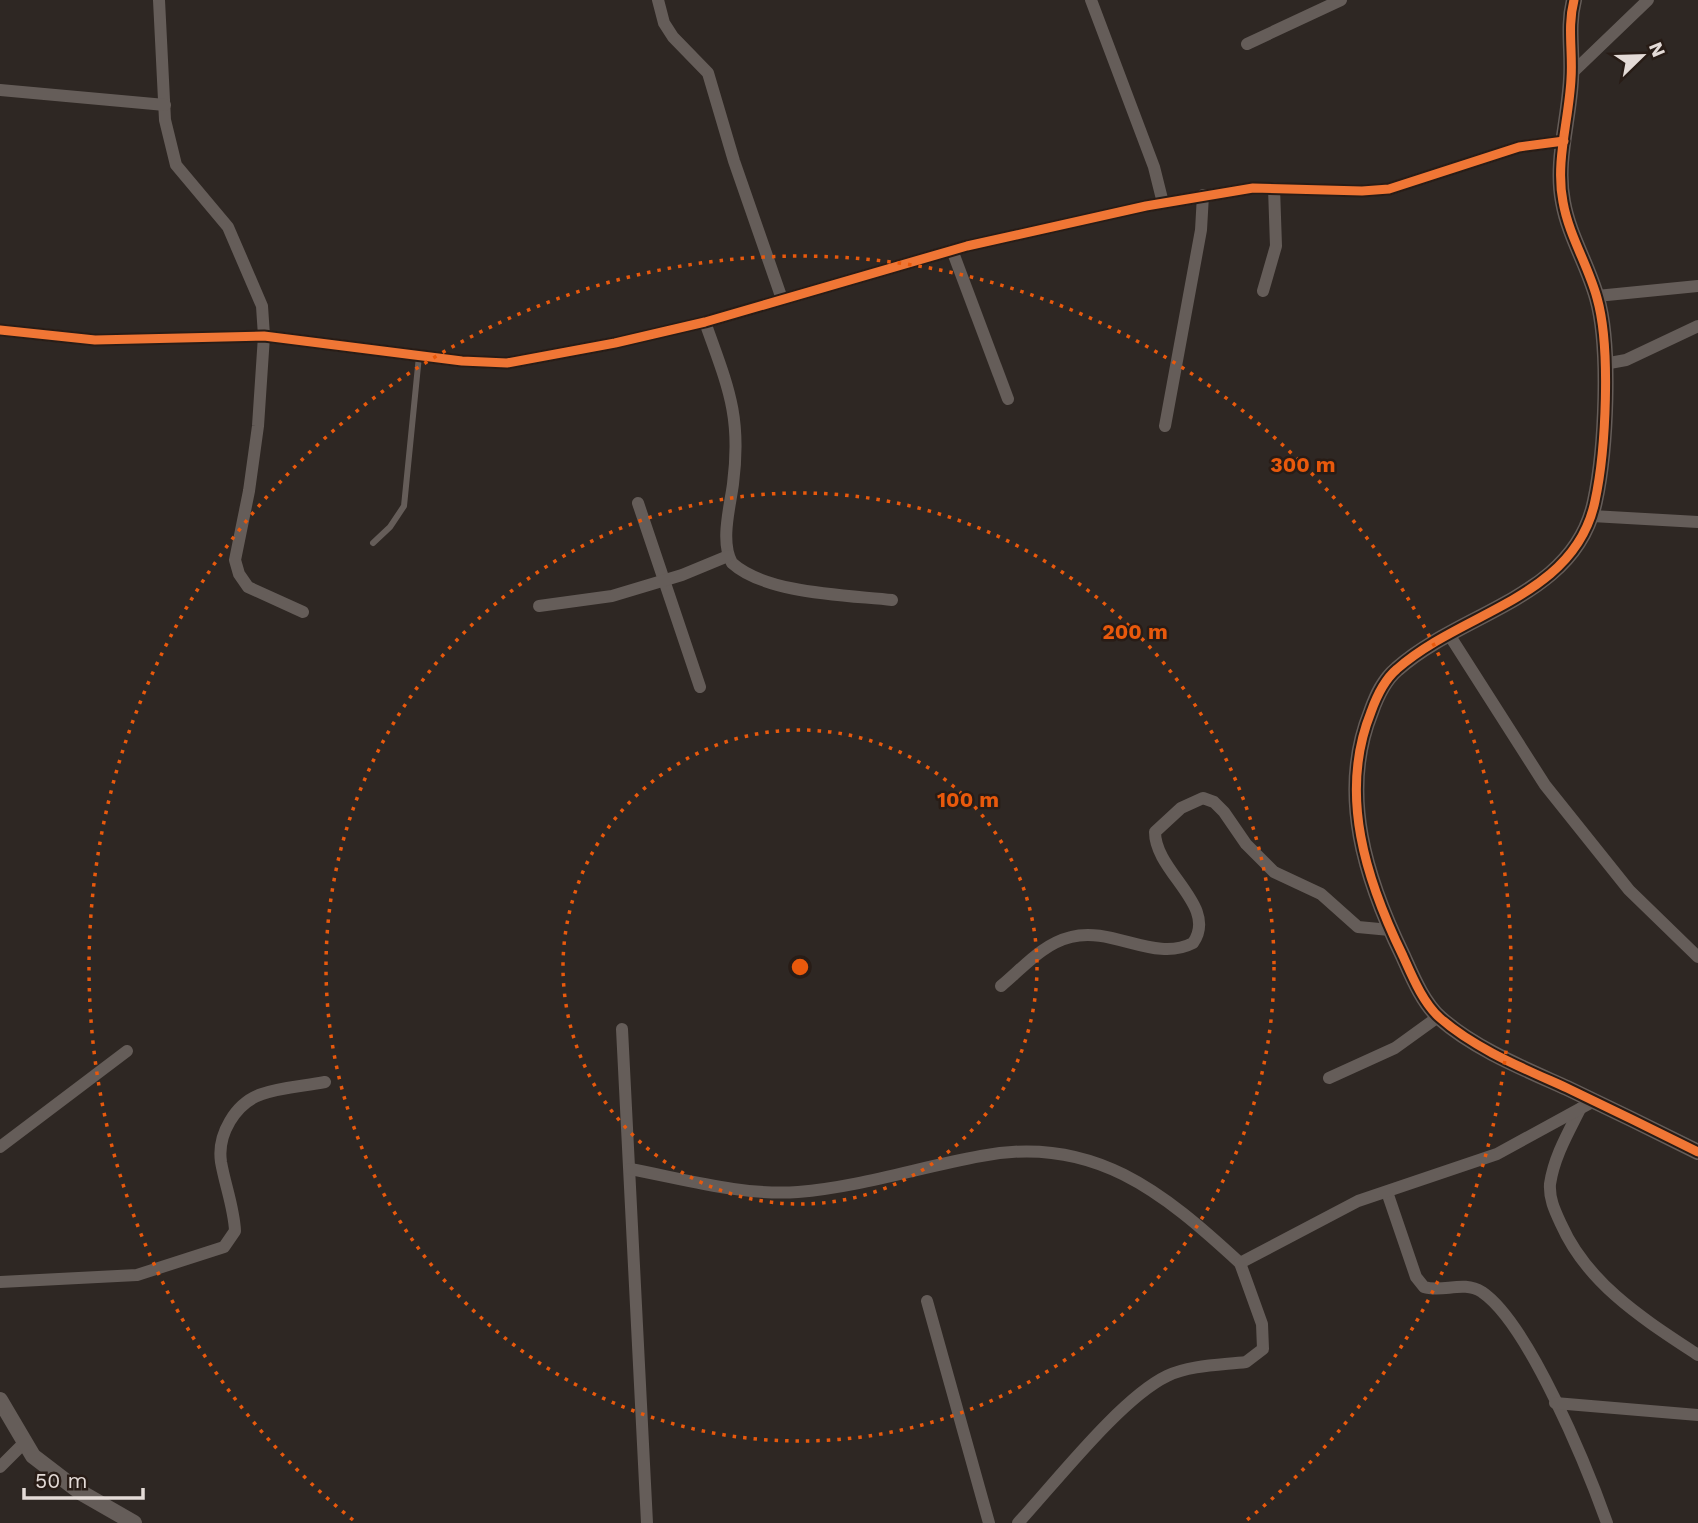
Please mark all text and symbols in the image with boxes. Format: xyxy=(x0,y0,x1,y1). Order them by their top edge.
north arrow xyxy=(1607,21,1677,91)
text: N xyxy=(1644,39,1671,61)
text: 300 m xyxy=(1270,452,1336,477)
text: 200 m xyxy=(1102,619,1168,644)
text: 100 m xyxy=(937,787,999,812)
centre of rings xyxy=(788,955,812,979)
scale bar xyxy=(24,1456,144,1500)
text: 50 m xyxy=(35,1468,87,1493)

